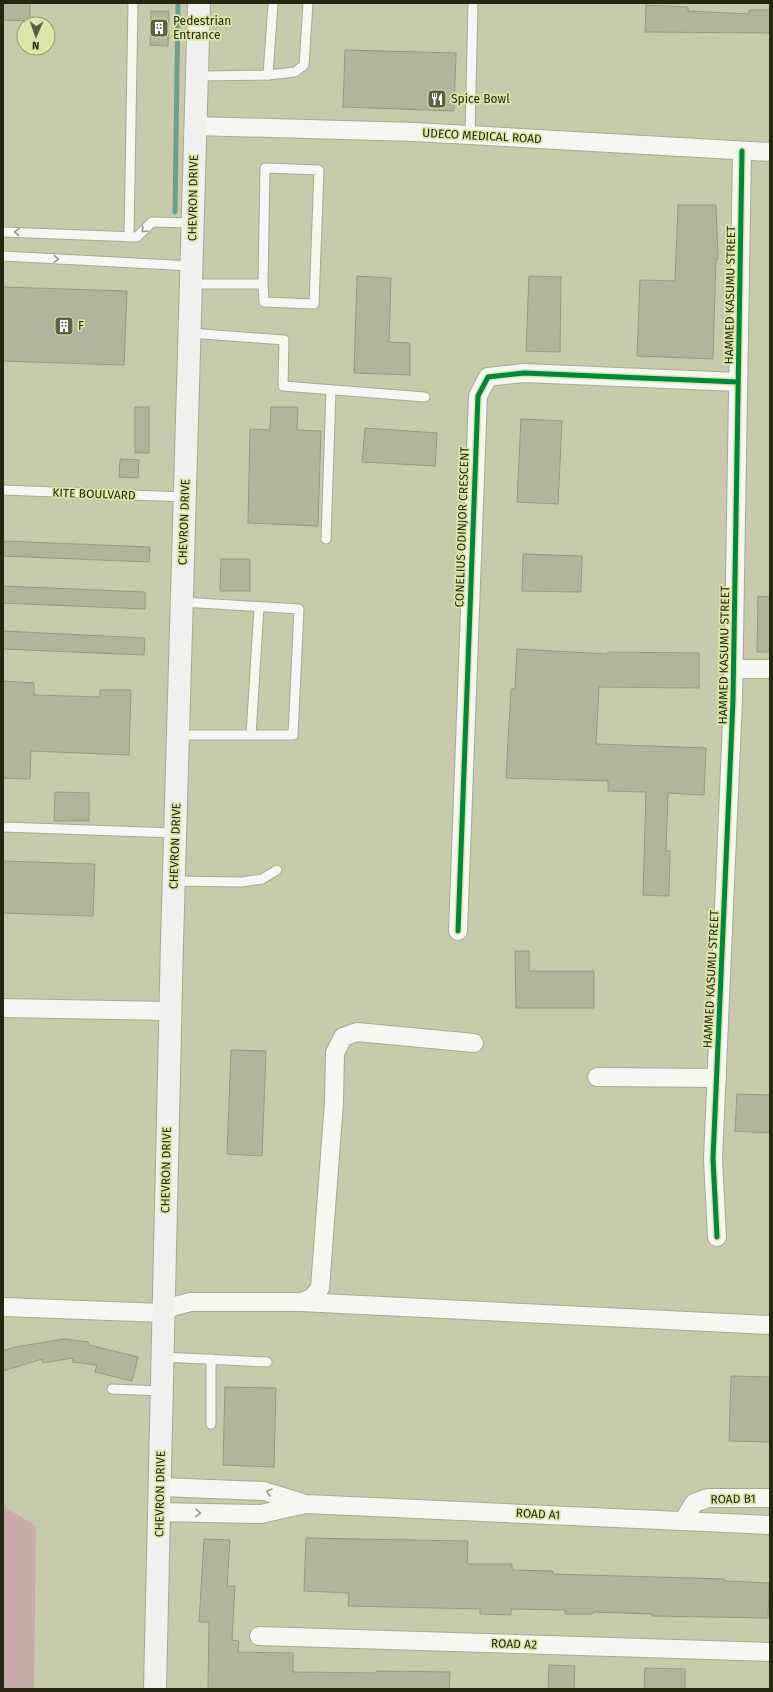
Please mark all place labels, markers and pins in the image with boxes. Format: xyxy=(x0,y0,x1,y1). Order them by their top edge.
place label: Pedestrian Entrance xyxy=(173,14,231,42)
building icon: Pedestrian Entrance xyxy=(148,17,170,39)
restaurant icon: Spice Bowl xyxy=(426,88,448,110)
place label: Spice Bowl xyxy=(451,92,510,106)
building icon: F xyxy=(53,315,75,337)
place label: F xyxy=(78,319,84,333)

